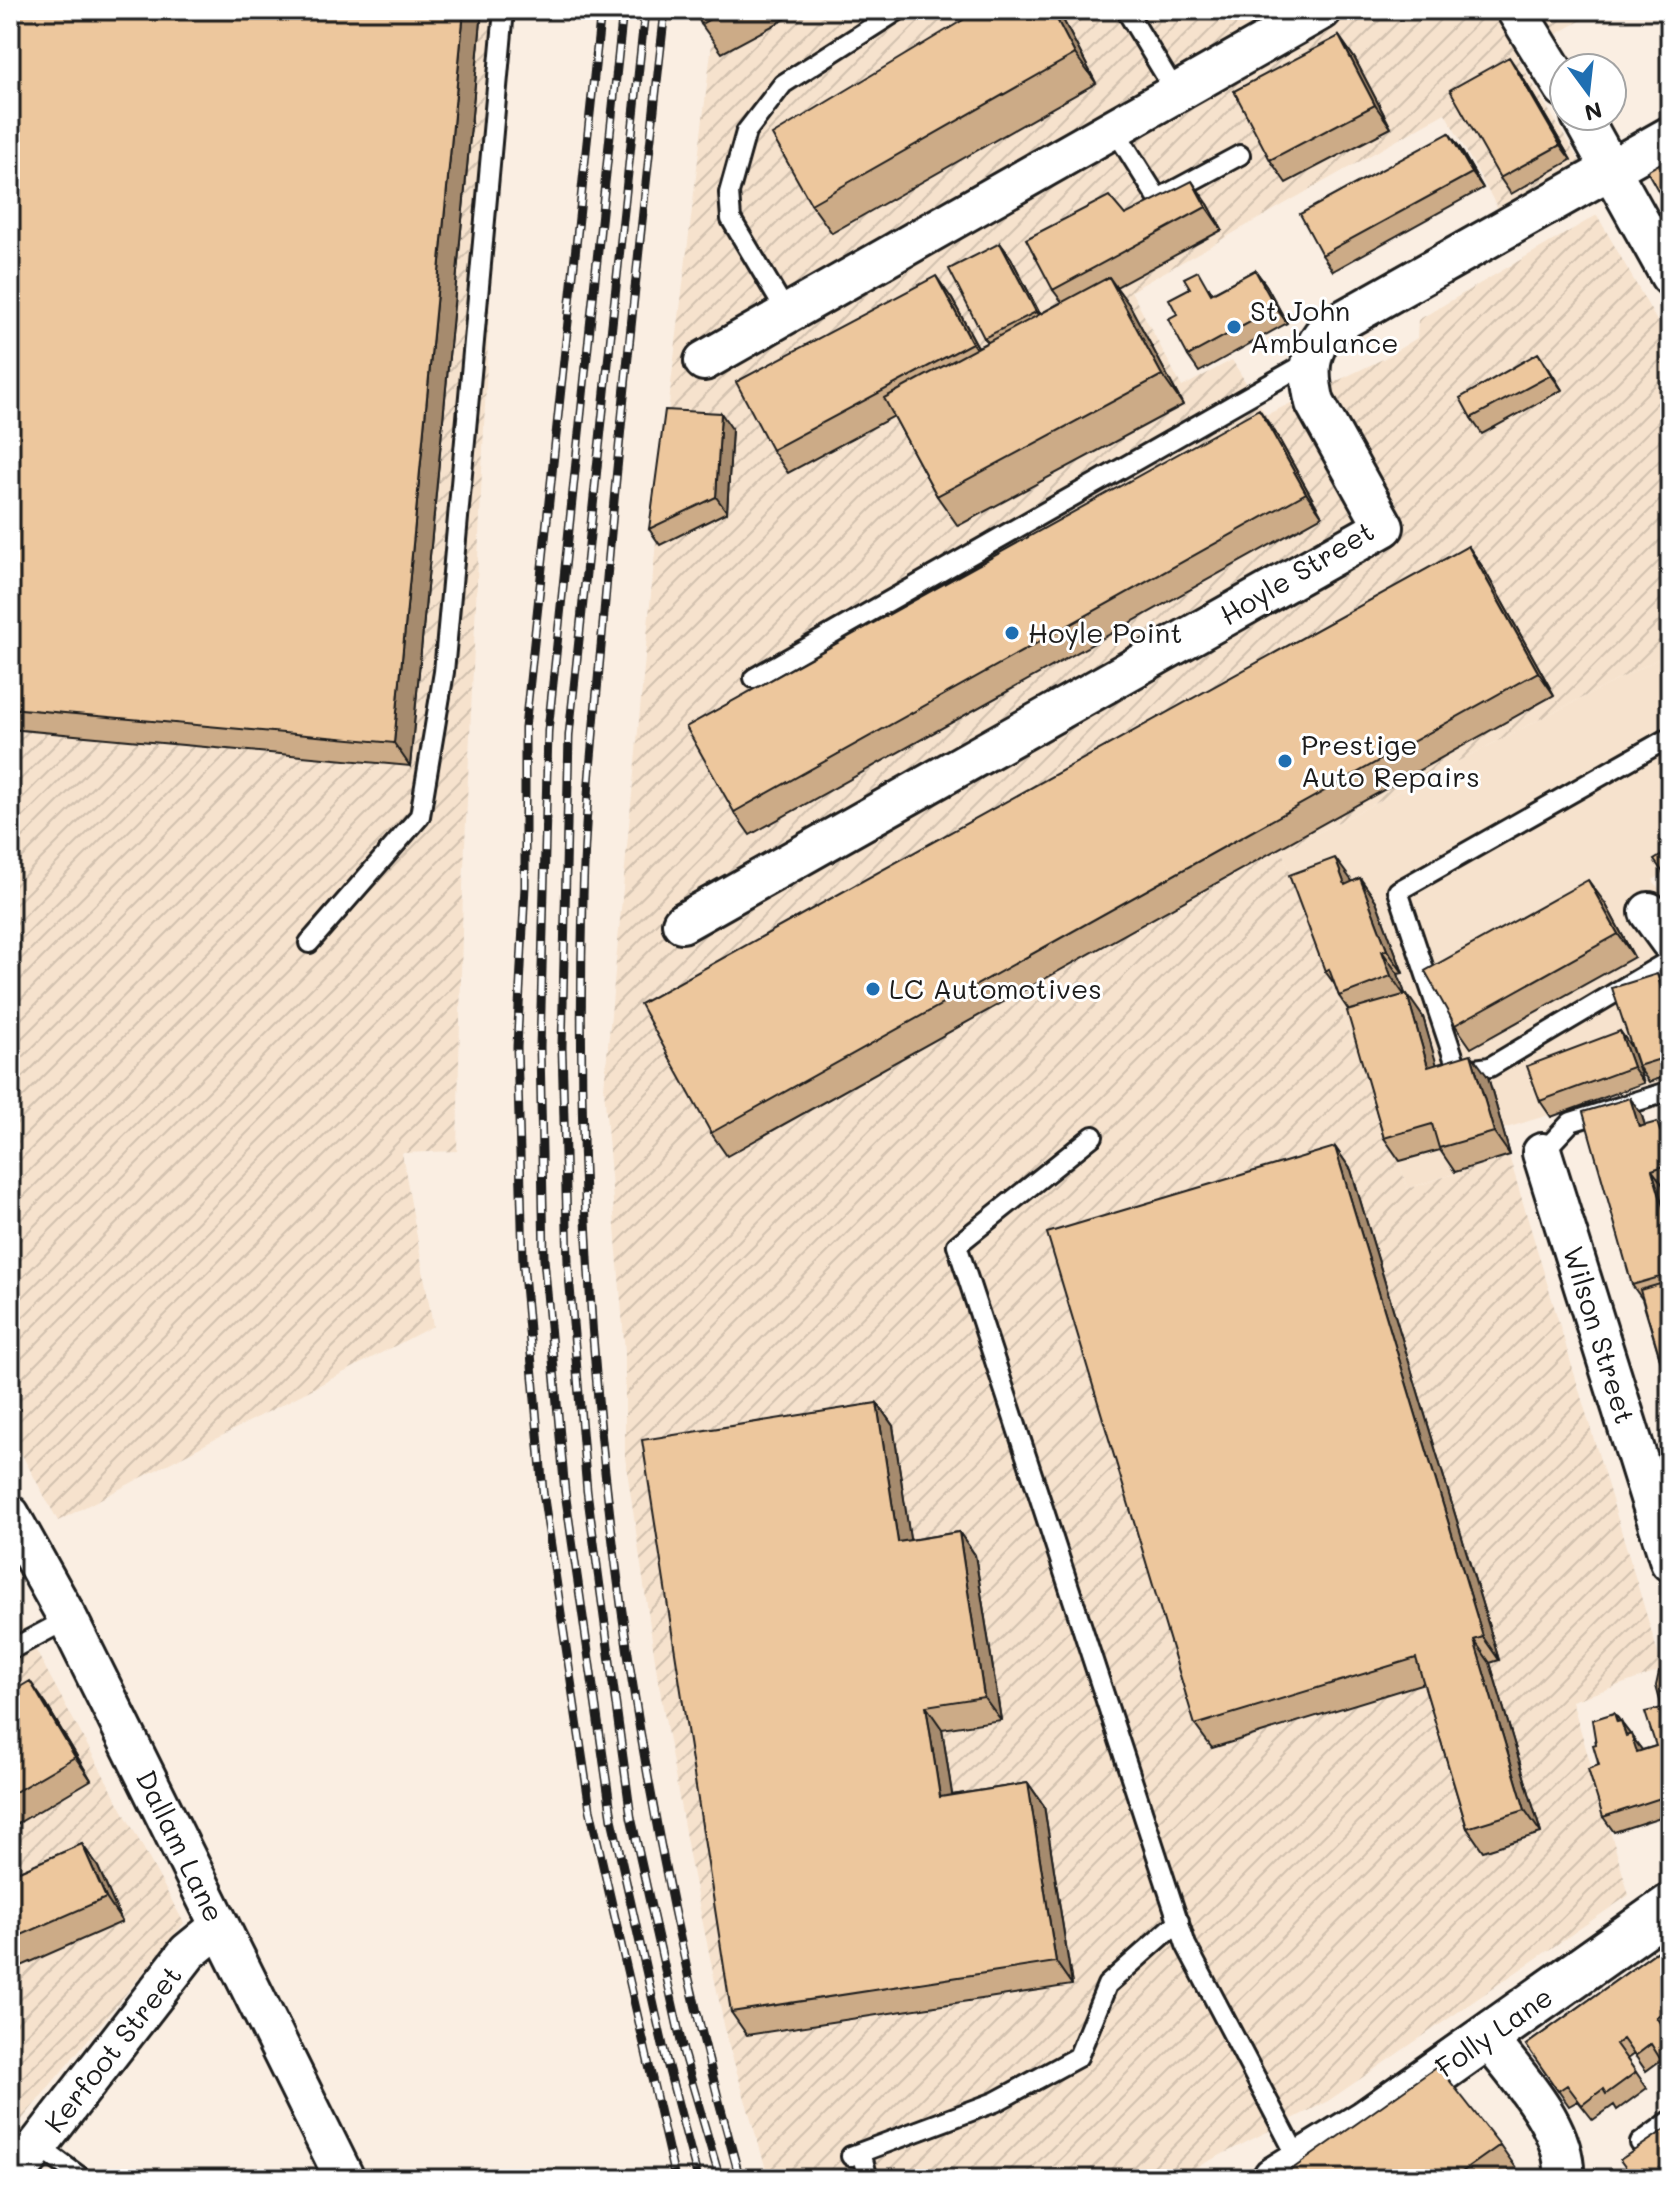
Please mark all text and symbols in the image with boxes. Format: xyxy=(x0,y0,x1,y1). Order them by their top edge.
north arrow xyxy=(1548,52,1628,132)
text: N xyxy=(1581,96,1605,128)
place label: St John Ambulance xyxy=(1250,292,1399,360)
marker: St John Ambulance xyxy=(1225,318,1243,336)
street label: Hoyle Street xyxy=(1213,512,1380,632)
place label: Hoyle Point xyxy=(1028,614,1183,650)
marker: Hoyle Point xyxy=(1003,624,1021,642)
place label: Prestige Auto Repairs xyxy=(1301,726,1480,794)
marker: Prestige Auto Repairs xyxy=(1276,752,1294,770)
place label: LC Automotives xyxy=(889,970,1102,1006)
marker: LC Automotives xyxy=(864,980,882,998)
street label: Wilson Street xyxy=(1556,1241,1644,1428)
street label: Dallam Lane xyxy=(129,1764,233,1927)
street label: Kerfoot Street xyxy=(36,1957,189,2139)
street label: Folly Lane xyxy=(1428,1978,1559,2085)

